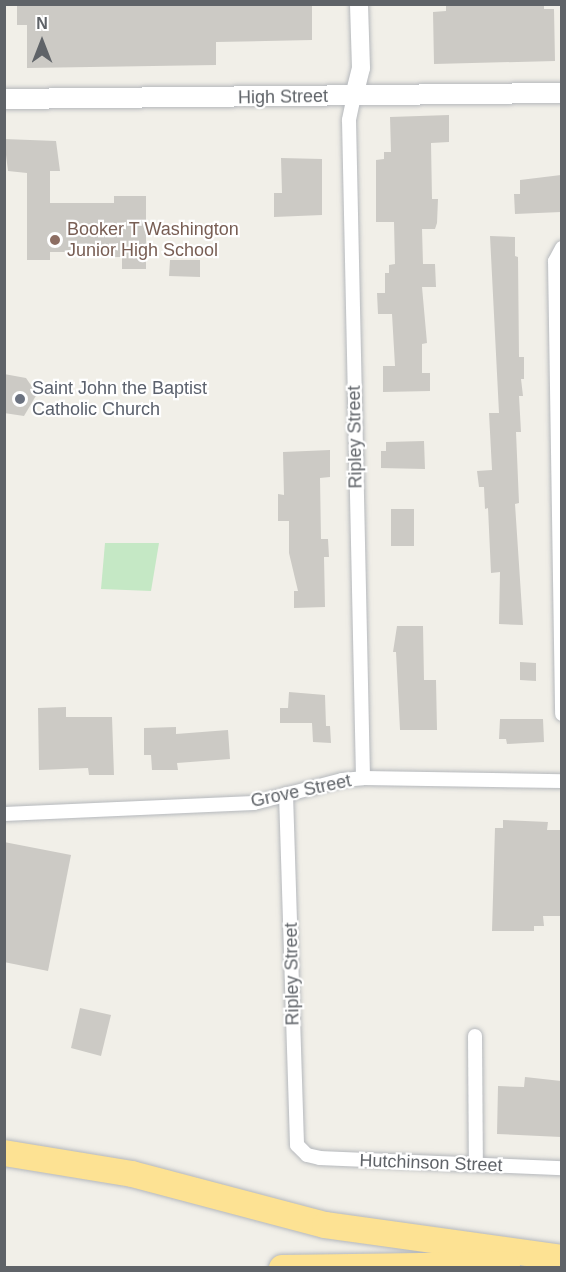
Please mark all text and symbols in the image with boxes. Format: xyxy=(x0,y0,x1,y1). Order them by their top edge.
north arrow xyxy=(12,12,72,72)
text: N xyxy=(36,15,48,32)
street label: High Street xyxy=(238,85,328,109)
place label: Booker T Washington Junior High School xyxy=(67,219,239,262)
marker: Booker T Washington Junior High School xyxy=(48,233,62,247)
place label: Saint John the Baptist Catholic Church xyxy=(32,378,207,420)
street label: Ripley Street xyxy=(343,385,367,489)
marker: Saint John the Baptist Catholic Church xyxy=(13,392,27,406)
street label: Grove Street xyxy=(249,770,353,812)
street label: Ripley Street xyxy=(280,922,304,1026)
street label: Hutchinson Street xyxy=(359,1150,503,1176)

